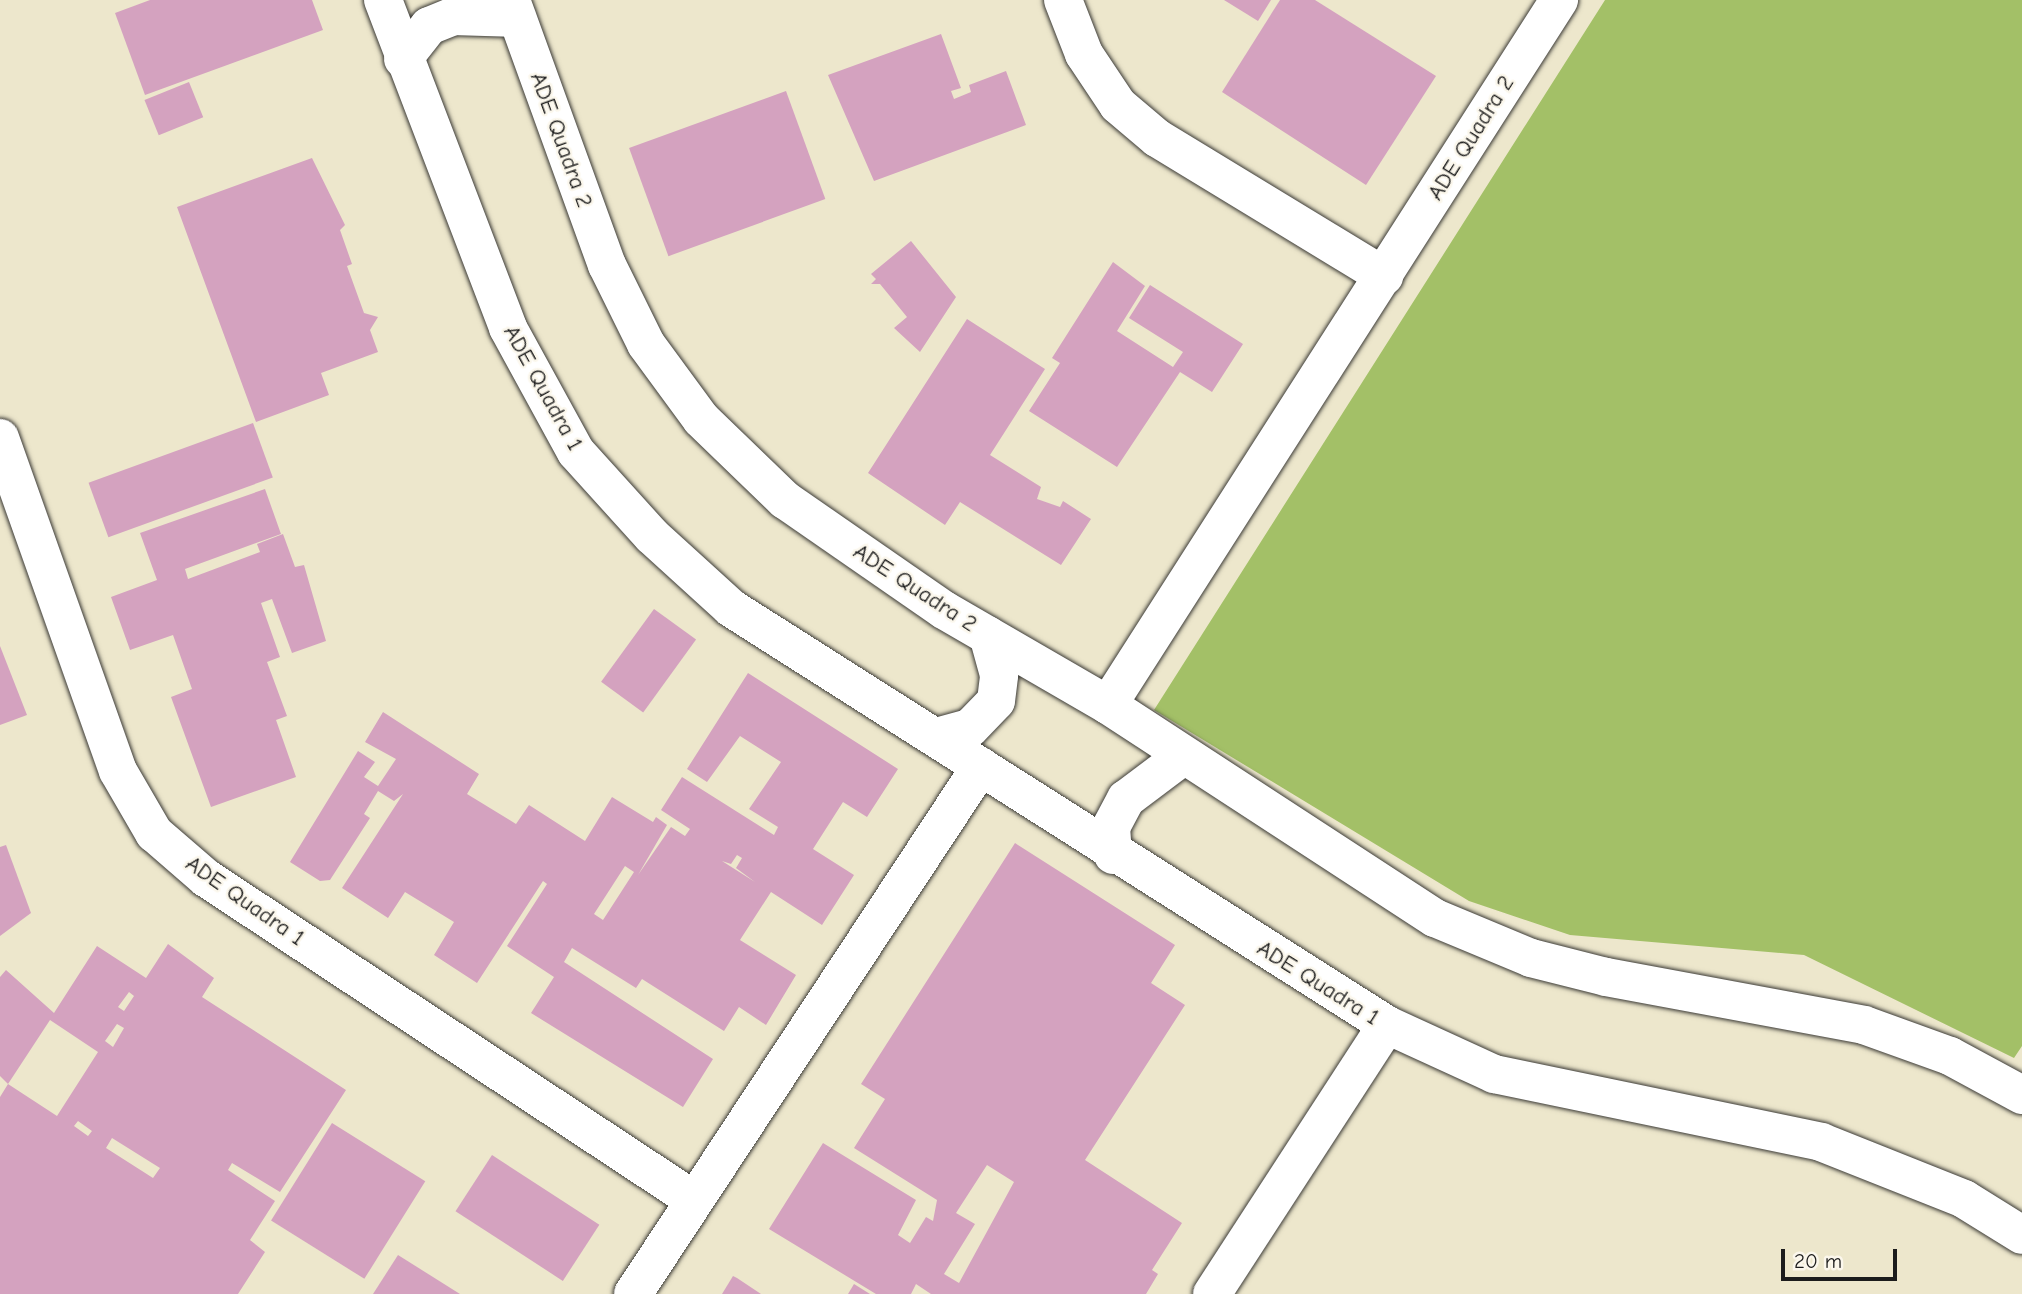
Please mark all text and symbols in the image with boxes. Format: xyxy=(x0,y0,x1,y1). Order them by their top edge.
street label: ADE Quadra 2 xyxy=(524,69,598,211)
street label: ADE Quadra 2 xyxy=(1422,71,1520,205)
street label: ADE Quadra 1 xyxy=(497,321,589,455)
street label: ADE Quadra 2 xyxy=(848,538,982,638)
street label: ADE Quadra 1 xyxy=(180,850,310,952)
street label: ADE Quadra 1 xyxy=(1252,935,1384,1031)
scale bar xyxy=(1784,1234,1899,1278)
text: 20 m xyxy=(1794,1249,1842,1273)

